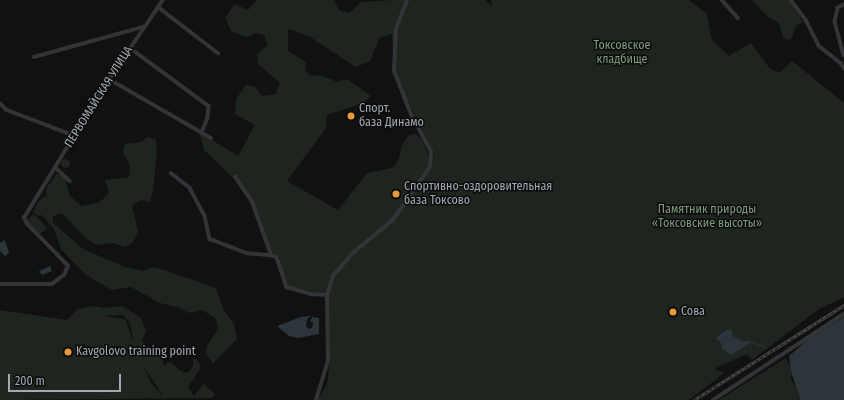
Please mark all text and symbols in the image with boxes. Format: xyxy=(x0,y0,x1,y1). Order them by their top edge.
park label: Токсовское кладбище xyxy=(594,39,650,67)
street label: ПЕРВОМАЙСКАЯ УЛИЦА xyxy=(62,44,136,150)
place label: Спорт. база Динамо xyxy=(359,102,424,130)
marker: Спорт. база Динамо xyxy=(346,111,356,121)
place label: Спортивно-оздоровительная база Токсово xyxy=(404,180,552,208)
marker: Спортивно-оздоровительная база Токсово xyxy=(391,189,401,199)
park label: Памятник природы «Токсовские высоты» xyxy=(652,203,762,231)
place label: Сова xyxy=(681,305,705,319)
marker: Сова xyxy=(668,307,678,317)
place label: Kavgolovo training point xyxy=(76,345,196,359)
marker: Kavgolovo training point xyxy=(63,347,73,357)
scale bar xyxy=(10,366,123,392)
text: 200 m xyxy=(15,374,45,388)

